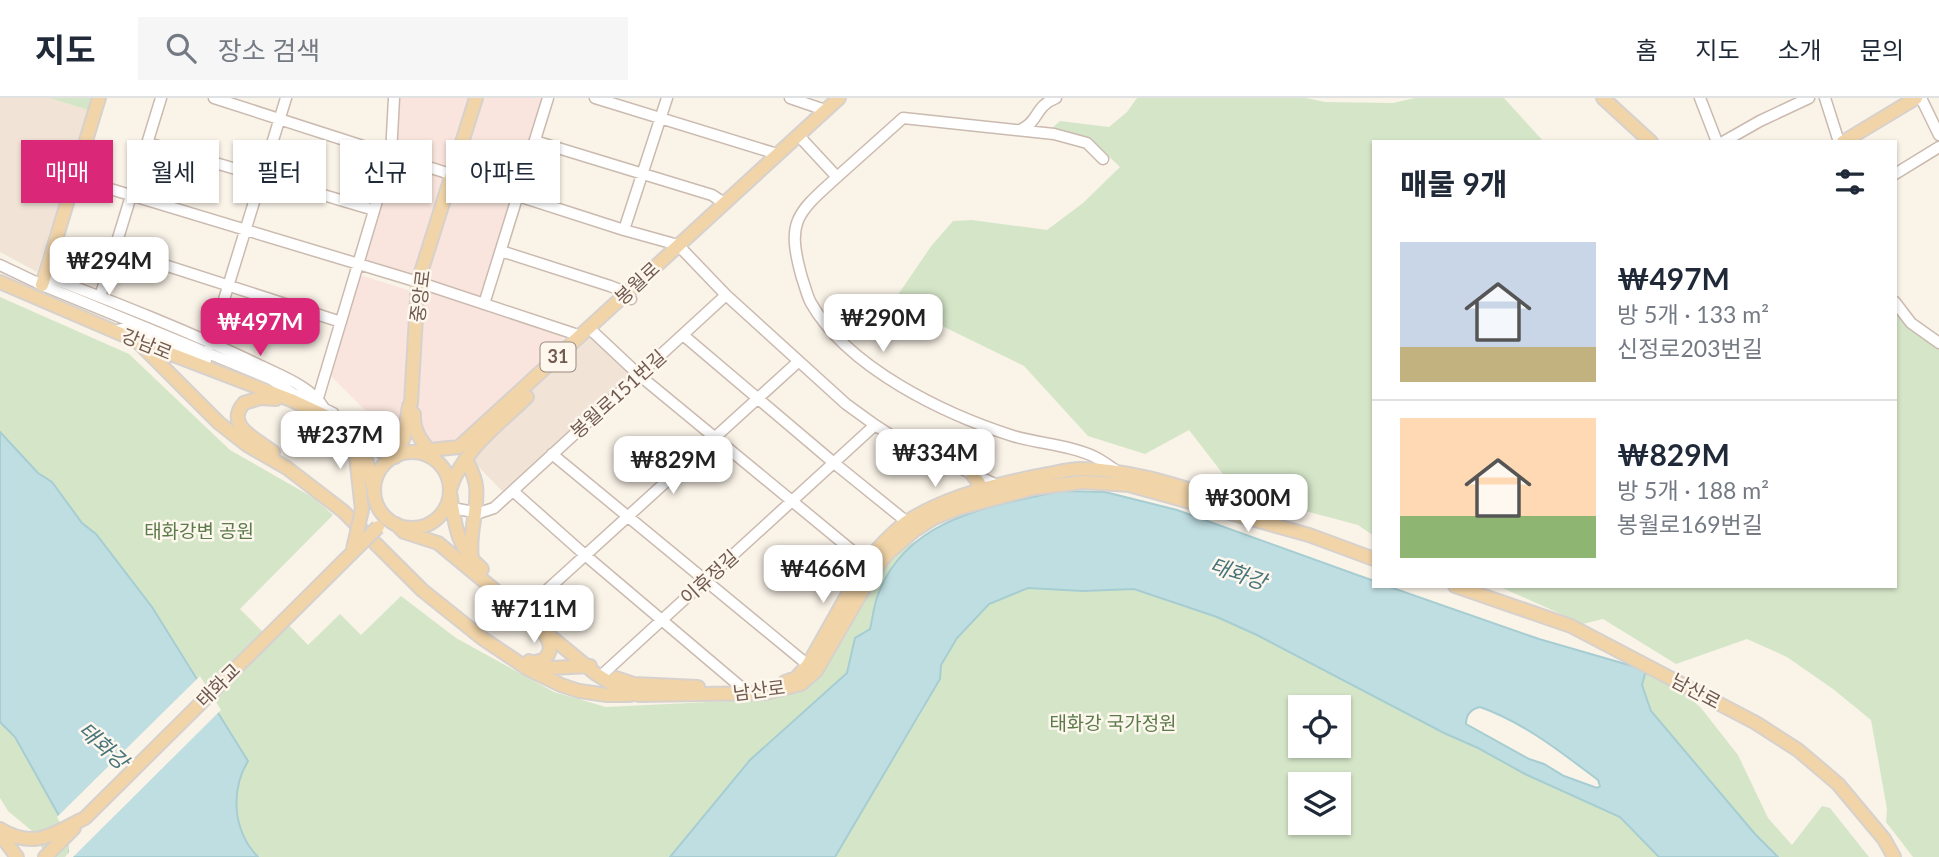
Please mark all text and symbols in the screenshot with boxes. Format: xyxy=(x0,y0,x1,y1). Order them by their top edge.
search box xyxy=(138,17,628,80)
text: 지도 xyxy=(35,29,96,69)
icon: search xyxy=(162,29,200,67)
text: 장소 검색 xyxy=(218,34,320,66)
text: 홈 xyxy=(1635,35,1657,64)
text: 지도 xyxy=(1695,35,1740,64)
text: 소개 xyxy=(1778,35,1822,64)
text: 문의 xyxy=(1860,35,1904,64)
chip: 매매 xyxy=(21,140,113,203)
chip: 월세 xyxy=(127,140,219,203)
chip: 필터 xyxy=(233,140,326,203)
chip: 신규 xyxy=(340,140,432,203)
chip: 아파트 xyxy=(446,140,560,203)
icon: filters xyxy=(1831,163,1869,201)
text: 매물 9개 xyxy=(1400,165,1508,201)
pin: ₩294M xyxy=(60,238,158,297)
text: ₩294M xyxy=(66,246,152,274)
street label: 봉월로 xyxy=(610,256,664,309)
text: ₩497M xyxy=(1617,260,1730,296)
street label: 중앙로 xyxy=(405,269,434,323)
icon: home xyxy=(1456,270,1540,354)
pin: ₩290M xyxy=(834,294,932,354)
pin: ₩497M xyxy=(211,299,309,358)
text: 방 5개 · 133 m² xyxy=(1617,300,1769,328)
text: ₩290M xyxy=(840,303,926,331)
text: ₩497M xyxy=(217,307,303,335)
street label: 강남로 xyxy=(119,323,176,364)
text: 신정로203번길 xyxy=(1617,334,1763,362)
road number: 31 xyxy=(540,342,576,372)
street label: 봉월로151번길 xyxy=(565,345,670,442)
pin: ₩237M xyxy=(291,412,389,471)
text: ₩237M xyxy=(297,420,383,448)
pin: ₩334M xyxy=(886,430,984,489)
pin: ₩829M xyxy=(624,436,722,496)
text: ₩829M xyxy=(1617,436,1730,472)
text: ₩334M xyxy=(892,438,978,466)
text: ₩829M xyxy=(630,445,716,473)
icon: home xyxy=(1456,446,1540,530)
pin: ₩300M xyxy=(1199,474,1297,534)
text: 방 5개 · 188 m² xyxy=(1617,476,1769,504)
text: ₩300M xyxy=(1205,483,1291,511)
text: 봉월로169번길 xyxy=(1617,510,1763,538)
park label: 태화강변 공원 xyxy=(144,519,254,542)
street label: 이휴정길 xyxy=(675,545,742,609)
pin: ₩466M xyxy=(774,546,872,605)
water label: 태화강 xyxy=(1207,551,1272,595)
text: ₩466M xyxy=(780,554,866,582)
pin: ₩711M xyxy=(485,586,583,645)
text: ₩711M xyxy=(491,594,577,622)
street label: 태화교 xyxy=(191,658,244,711)
street label: 남산로 xyxy=(1668,668,1725,713)
street label: 남산로 xyxy=(732,675,786,704)
map controls xyxy=(1288,695,1351,835)
button: locate xyxy=(1288,695,1351,758)
park label: 태화강 국가정원 xyxy=(1049,711,1177,734)
water label: 태화강 xyxy=(74,716,136,775)
button: layers xyxy=(1288,772,1351,835)

